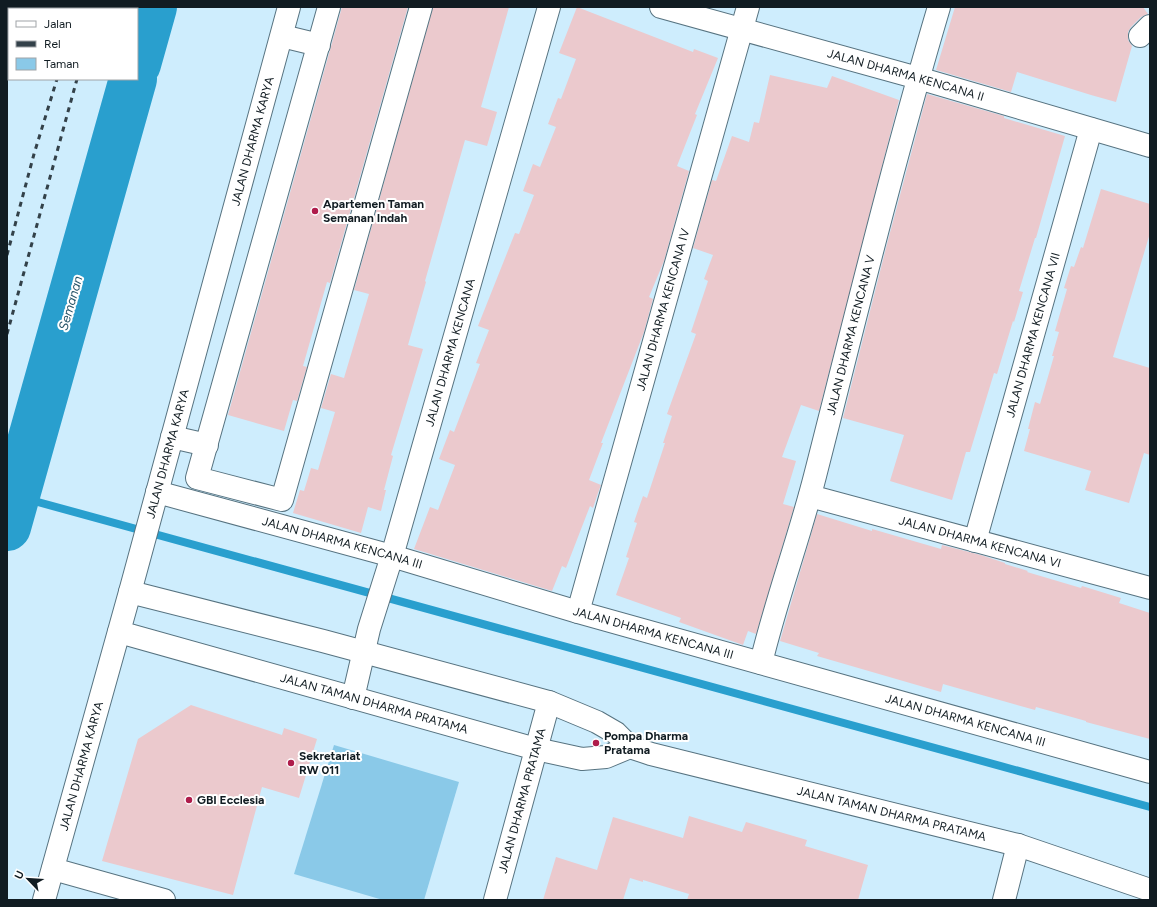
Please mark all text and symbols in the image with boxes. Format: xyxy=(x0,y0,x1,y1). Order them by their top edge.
legend xyxy=(8,8,138,80)
text: Jalan xyxy=(44,17,72,31)
text: Rel xyxy=(44,37,61,51)
street label: JALAN DHARMA KENCANA II xyxy=(826,46,986,104)
text: Taman xyxy=(44,57,79,71)
street label: JALAN DHARMA KARYA xyxy=(228,75,277,207)
place label: Apartemen Taman Semanan Indah xyxy=(323,197,424,225)
marker: Apartemen Taman Semanan Indah xyxy=(310,206,320,216)
street label: JALAN DHARMA KENCANA IV xyxy=(634,226,693,392)
street label: JALAN DHARMA KENCANA VII xyxy=(1003,251,1063,419)
street label: JALAN DHARMA KENCANA V xyxy=(824,253,878,416)
water label: Semanan xyxy=(56,274,85,332)
street label: JALAN DHARMA KENCANA xyxy=(422,277,478,428)
street label: JALAN DHARMA KARYA xyxy=(143,388,192,520)
street label: JALAN DHARMA KENCANA VI xyxy=(897,513,1063,571)
street label: JALAN DHARMA KENCANA III xyxy=(260,514,424,572)
street label: JALAN DHARMA KENCANA III xyxy=(571,604,735,662)
street label: JALAN TAMAN DHARMA PRATAMA xyxy=(279,671,470,737)
street label: JALAN DHARMA KENCANA III xyxy=(884,691,1047,749)
street label: JALAN DHARMA KARYA xyxy=(57,700,106,832)
street label: JALAN DHARMA PRATAMA xyxy=(496,727,549,875)
place label: Pompa Dharma Pratama xyxy=(604,729,688,757)
marker: Pompa Dharma Pratama xyxy=(591,738,601,748)
place label: Sekretariat RW 011 xyxy=(299,749,361,777)
marker: Sekretariat RW 011 xyxy=(286,758,296,768)
street label: JALAN TAMAN DHARMA PRATAMA xyxy=(796,783,988,844)
place label: GBI Ecclesia xyxy=(197,793,265,807)
marker: GBI Ecclesia xyxy=(184,795,194,805)
north arrow xyxy=(8,859,48,899)
text: U xyxy=(12,868,27,881)

